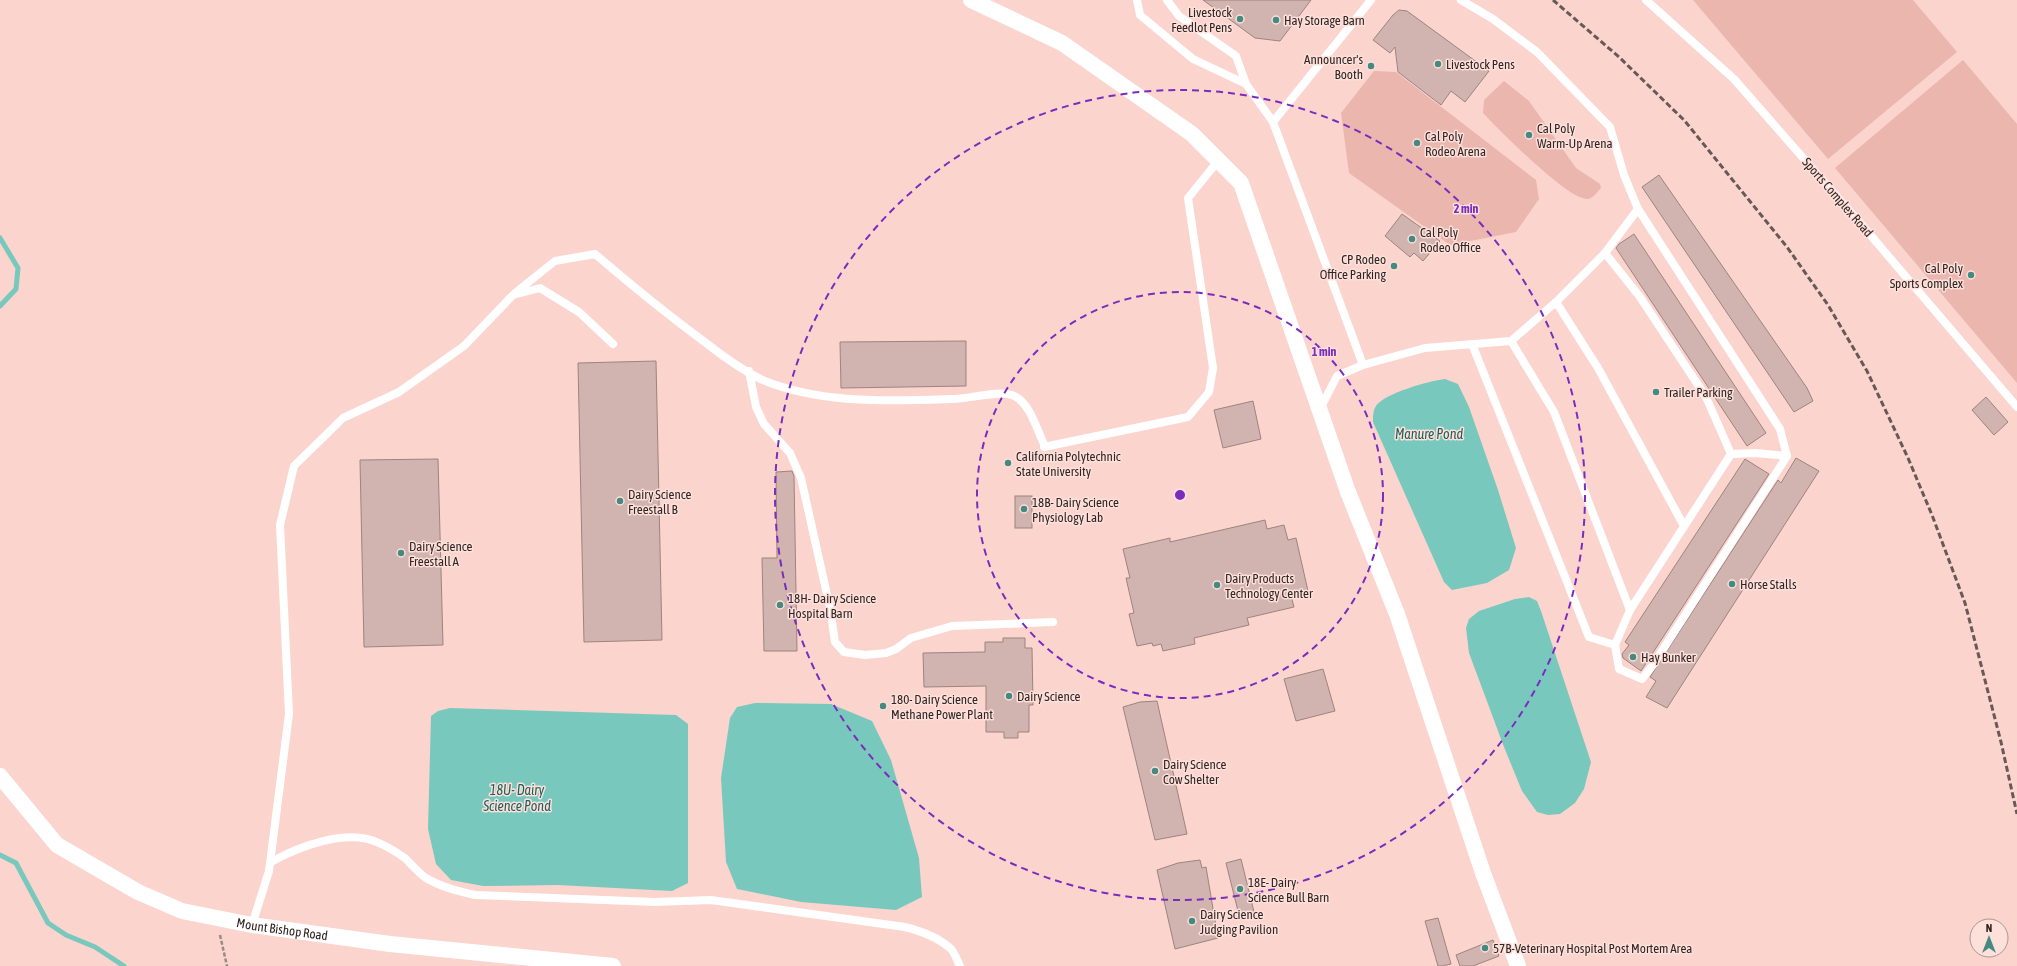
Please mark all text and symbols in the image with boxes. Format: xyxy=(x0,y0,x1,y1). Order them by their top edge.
place label: Livestock Feedlot Pens xyxy=(1171,5,1232,35)
place label: Hay Storage Barn xyxy=(1284,13,1365,28)
marker: Livestock Feedlot Pens xyxy=(1235,14,1245,24)
marker: Hay Storage Barn xyxy=(1271,15,1281,25)
place label: Announcer's Booth xyxy=(1304,52,1363,82)
place label: Livestock Pens xyxy=(1446,57,1515,72)
marker: Livestock Pens xyxy=(1433,59,1443,69)
marker: Announcer's Booth xyxy=(1366,61,1376,71)
place label: Cal Poly Warm-Up Arena xyxy=(1537,121,1613,151)
place label: Cal Poly Rodeo Arena xyxy=(1425,129,1486,159)
marker: Cal Poly Warm-Up Arena xyxy=(1524,130,1534,140)
marker: Cal Poly Rodeo Arena xyxy=(1412,138,1422,148)
street label: Sports Complex Road xyxy=(1799,155,1876,240)
text: 2 min xyxy=(1454,202,1478,216)
place label: Cal Poly Rodeo Office xyxy=(1420,225,1481,255)
marker: Cal Poly Rodeo Office xyxy=(1407,234,1417,244)
place label: CP Rodeo Office Parking xyxy=(1320,252,1386,282)
marker: CP Rodeo Office Parking xyxy=(1389,261,1399,271)
place label: Cal Poly Sports Complex xyxy=(1890,261,1964,291)
marker: Cal Poly Sports Complex xyxy=(1966,270,1976,280)
text: 1 min xyxy=(1312,345,1336,359)
place label: Trailer Parking xyxy=(1664,385,1733,400)
marker: Trailer Parking xyxy=(1651,387,1661,397)
water label: Manure Pond xyxy=(1395,426,1463,442)
place label: California Polytechnic State University xyxy=(1016,449,1121,479)
marker: California Polytechnic State University xyxy=(1003,458,1013,468)
place label: Dairy Science Freestall B xyxy=(628,487,692,517)
centre of rings xyxy=(1173,488,1187,502)
place label: 18B- Dairy Science Physiology Lab xyxy=(1032,495,1119,525)
marker: Dairy Science Freestall B xyxy=(615,496,625,506)
marker: 18B- Dairy Science Physiology Lab xyxy=(1019,504,1029,514)
place label: Dairy Science Freestall A xyxy=(409,539,473,569)
marker: Dairy Science Freestall A xyxy=(396,548,406,558)
place label: Dairy Products Technology Center xyxy=(1225,571,1313,601)
place label: Horse Stalls xyxy=(1740,577,1797,592)
marker: Horse Stalls xyxy=(1727,579,1737,589)
marker: Dairy Products Technology Center xyxy=(1212,580,1222,590)
place label: 18H- Dairy Science Hospital Barn xyxy=(788,591,876,621)
marker: 18H- Dairy Science Hospital Barn xyxy=(775,600,785,610)
place label: Hay Bunker xyxy=(1641,650,1696,665)
marker: Hay Bunker xyxy=(1628,652,1638,662)
place label: Dairy Science xyxy=(1017,689,1081,704)
marker: Dairy Science xyxy=(1004,691,1014,701)
place label: 180- Dairy Science Methane Power Plant xyxy=(891,692,993,722)
marker: 180- Dairy Science Methane Power Plant xyxy=(878,701,888,711)
place label: Dairy Science Cow Shelter xyxy=(1163,757,1227,787)
marker: Dairy Science Cow Shelter xyxy=(1150,766,1160,776)
water label: 18U- Dairy Science Pond xyxy=(482,782,551,814)
place label: 18E- Dairy Science Bull Barn xyxy=(1248,875,1329,905)
marker: 18E- Dairy Science Bull Barn xyxy=(1235,884,1245,894)
place label: Dairy Science Judging Pavilion xyxy=(1200,907,1278,937)
street label: Mount Bishop Road xyxy=(235,915,329,943)
marker: Dairy Science Judging Pavilion xyxy=(1187,916,1197,926)
north arrow xyxy=(1969,918,2009,958)
text: N xyxy=(1986,922,1992,934)
place label: 57B-Veterinary Hospital Post Mortem Area xyxy=(1493,941,1692,956)
marker: 57B-Veterinary Hospital Post Mortem Area xyxy=(1480,943,1490,953)

